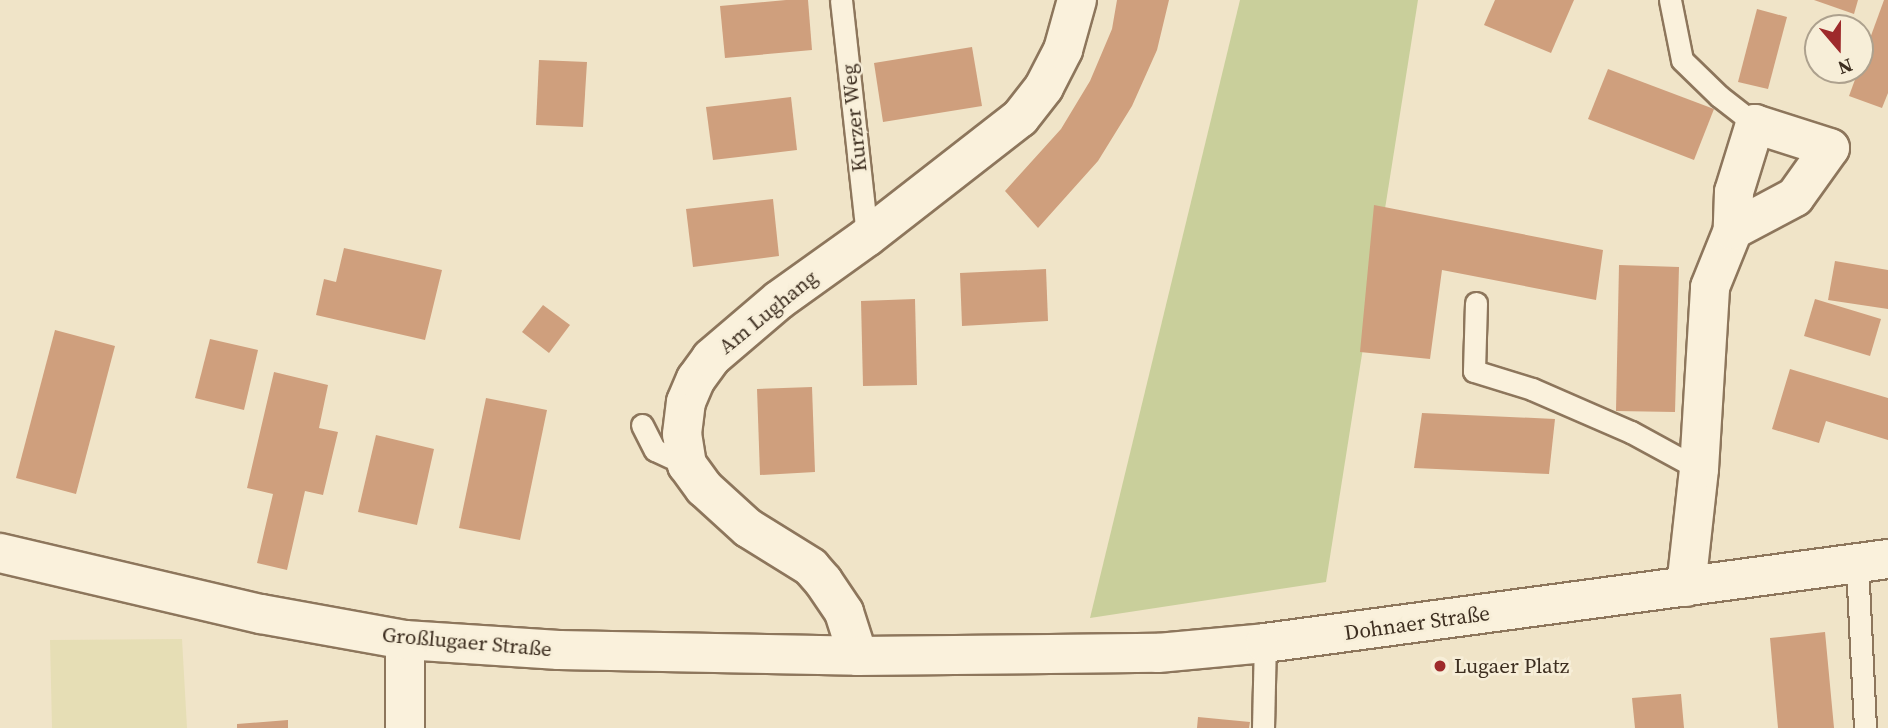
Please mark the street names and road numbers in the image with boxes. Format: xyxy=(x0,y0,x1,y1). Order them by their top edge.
street label: Kurzer Weg xyxy=(836,62,872,174)
street label: Am Lughang xyxy=(714,265,822,359)
street label: Dohnaer Straße xyxy=(1343,600,1491,646)
street label: Großlugaer Straße xyxy=(381,622,553,662)

